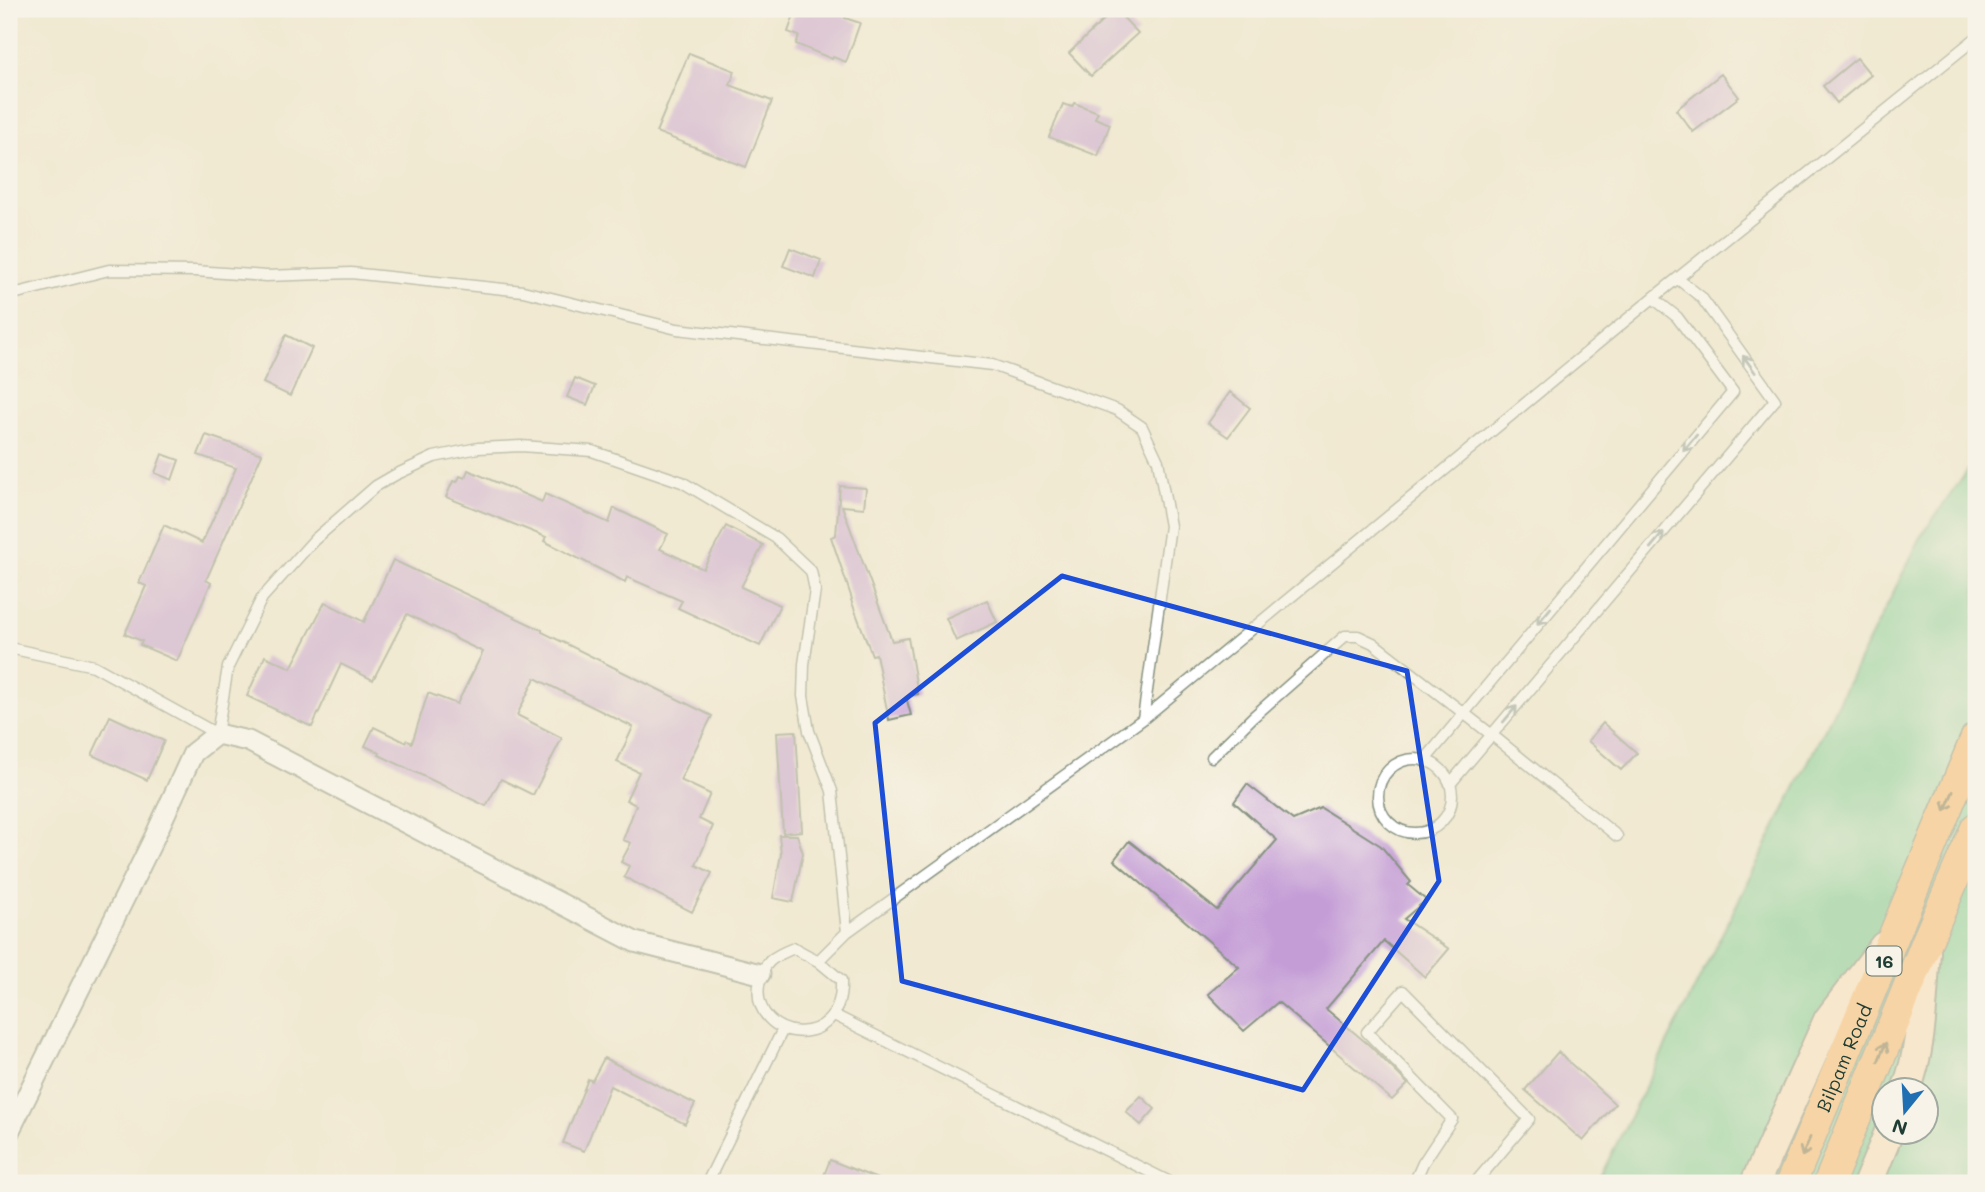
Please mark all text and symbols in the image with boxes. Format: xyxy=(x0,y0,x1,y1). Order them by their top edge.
one-way arrow xyxy=(1742,355,1757,374)
one-way arrow xyxy=(1683,433,1698,451)
one-way arrow xyxy=(1649,532,1665,550)
one-way arrow xyxy=(1536,607,1551,625)
one-way arrow xyxy=(1502,705,1517,723)
one-way arrow xyxy=(1942,790,1955,811)
road number: 16 xyxy=(1867,946,1902,976)
street label: Bilpam Road xyxy=(1810,1000,1877,1115)
one-way arrow xyxy=(1876,1041,1889,1063)
north arrow xyxy=(1870,1076,1940,1146)
text: N xyxy=(1889,1114,1910,1142)
one-way arrow xyxy=(1799,1136,1812,1158)

